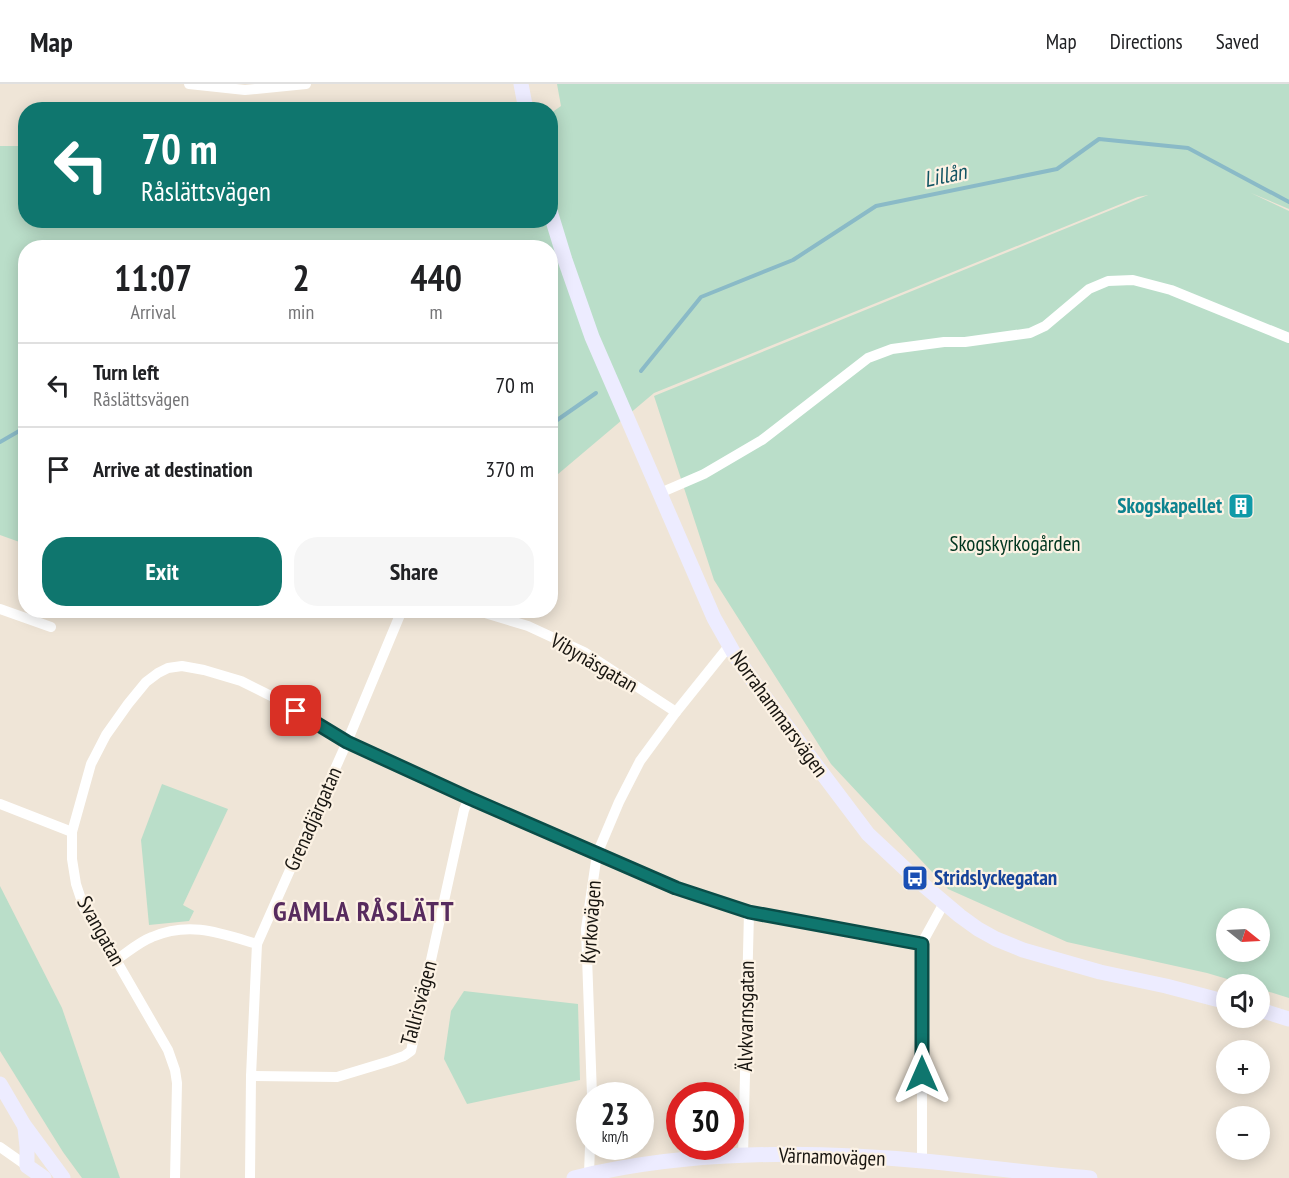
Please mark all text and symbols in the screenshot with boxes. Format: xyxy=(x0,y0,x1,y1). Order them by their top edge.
text: Map xyxy=(30,23,73,60)
text: Map xyxy=(1046,28,1077,55)
text: Directions xyxy=(1110,28,1183,55)
text: Saved xyxy=(1216,28,1259,55)
text: 70 m xyxy=(141,121,218,176)
icon: left xyxy=(42,126,120,204)
water label: Lillån xyxy=(921,157,970,193)
text: Råslättsvägen xyxy=(141,174,271,208)
text: 11:07 xyxy=(114,254,192,301)
text: 2 xyxy=(292,254,310,301)
text: 440 xyxy=(410,254,462,301)
text: Arrival xyxy=(130,299,176,325)
text: min xyxy=(288,299,314,325)
text: m xyxy=(430,299,443,325)
text: Turn left xyxy=(93,358,159,386)
icon: left xyxy=(42,369,75,402)
text: 70 m xyxy=(495,371,534,399)
text: Råslättsvägen xyxy=(93,386,189,412)
icon: arrive xyxy=(42,453,75,486)
text: Arrive at destination xyxy=(93,455,253,483)
text: 370 m xyxy=(485,455,534,483)
building icon: Skogskapellet xyxy=(1226,491,1256,521)
place label: Skogskapellet xyxy=(1117,492,1222,519)
park label: Skogskyrkogården xyxy=(949,530,1081,557)
button: Exit xyxy=(42,537,282,606)
button: Share xyxy=(294,537,534,606)
street label: Vibynäsgatan xyxy=(545,626,643,698)
street label: Norrahammarsvägen xyxy=(724,645,834,782)
pin xyxy=(270,685,321,736)
icon: arrive xyxy=(279,694,312,727)
street label: Grenadjärgatan xyxy=(278,763,347,875)
bus stop icon: Stridslyckegatan xyxy=(900,863,930,893)
place label: Stridslyckegatan xyxy=(934,864,1057,891)
street label: Kyrkovägen xyxy=(574,879,607,965)
street label: Svangatan xyxy=(71,891,132,970)
district label: GAMLA RÅSLÄTT xyxy=(273,894,455,928)
north arrow xyxy=(1216,908,1270,962)
map controls xyxy=(1216,908,1270,1160)
street label: Tallrisvägen xyxy=(394,957,443,1048)
street label: Älvkvarnsgatan xyxy=(731,960,760,1072)
button: sound xyxy=(1216,974,1270,1028)
button: + xyxy=(1216,1040,1270,1094)
position arrow xyxy=(890,1042,954,1106)
speed limit sign: 30 xyxy=(666,1082,744,1160)
text: 23 xyxy=(601,1094,629,1133)
button: − xyxy=(1216,1106,1270,1160)
text: km/h xyxy=(602,1127,628,1146)
street label: Värnamovägen xyxy=(777,1141,886,1172)

